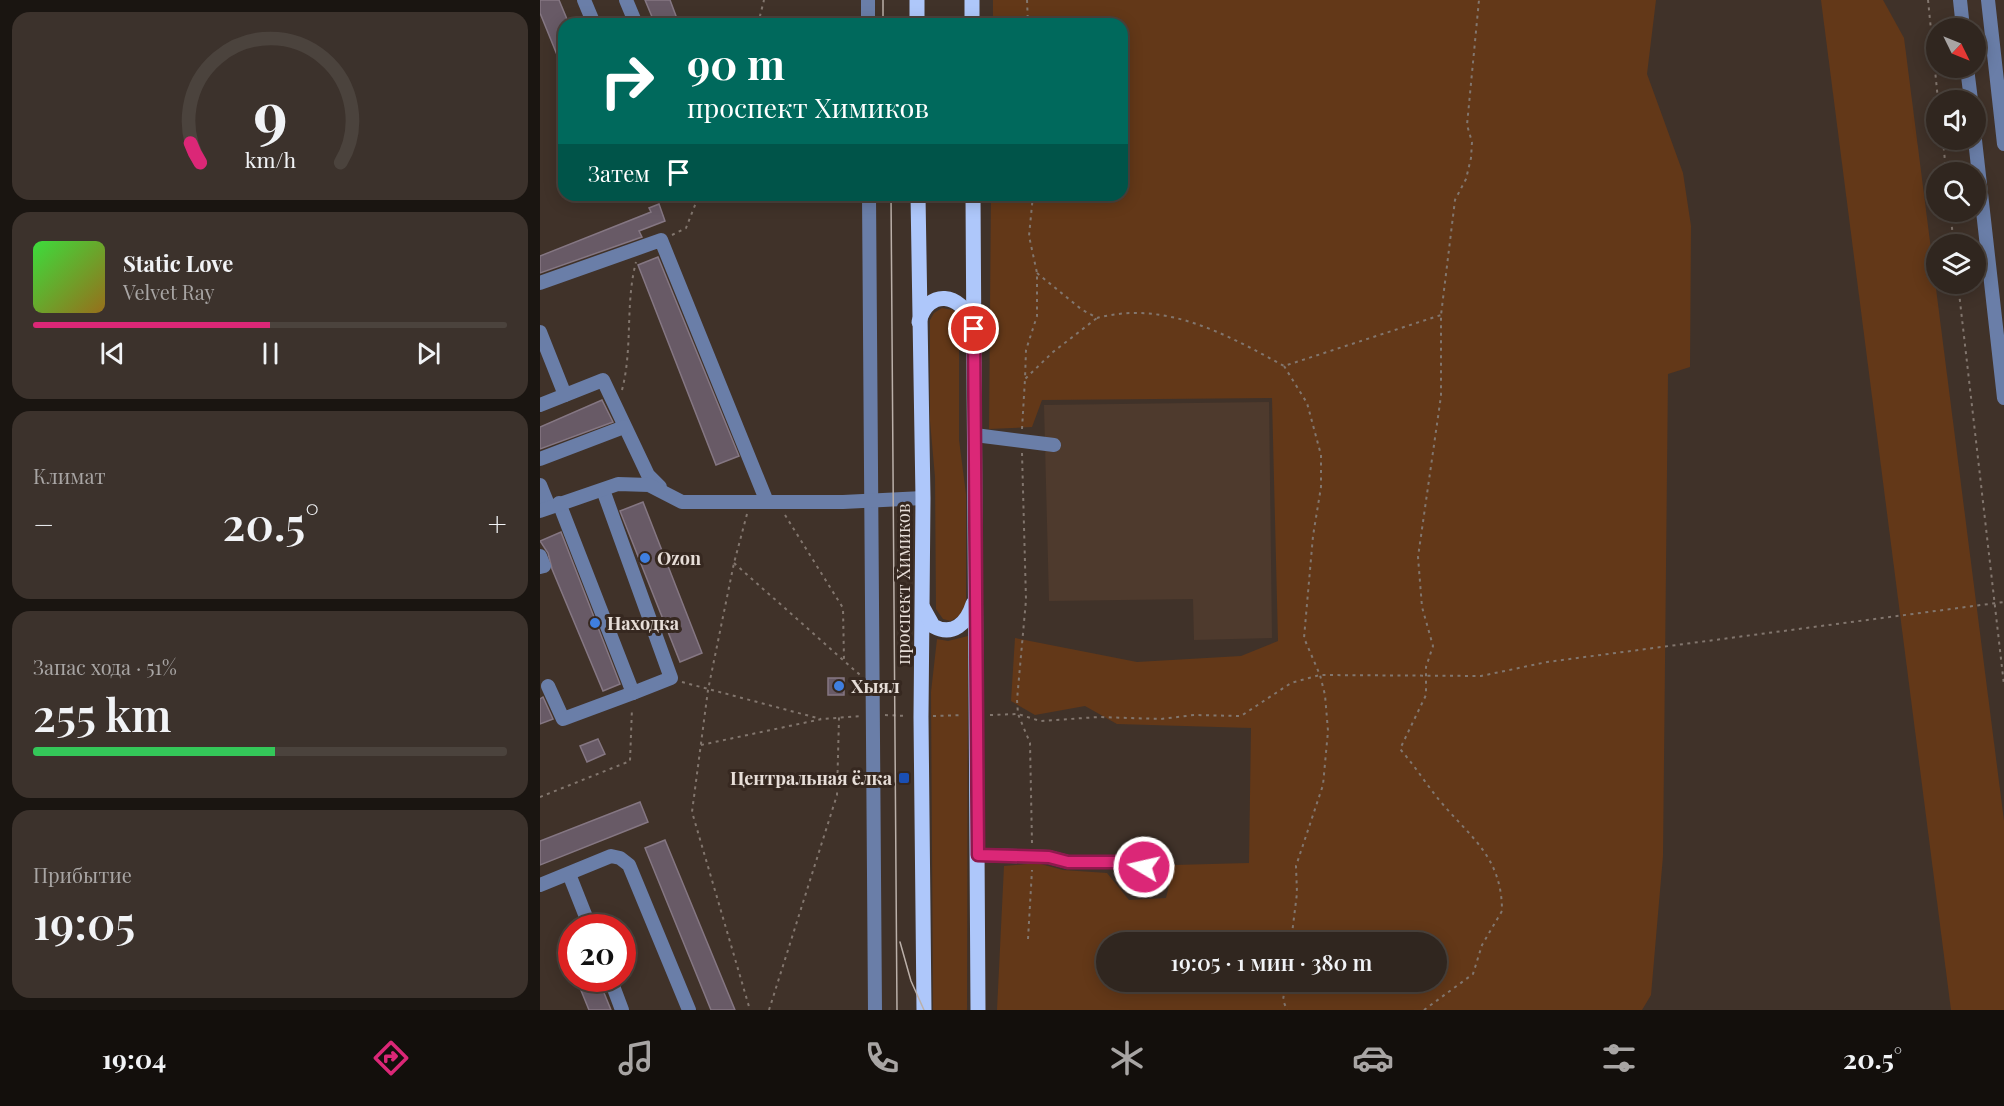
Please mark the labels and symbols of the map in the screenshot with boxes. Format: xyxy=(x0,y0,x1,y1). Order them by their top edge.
north arrow xyxy=(1926,18,1986,78)
pin xyxy=(948,303,999,354)
street label: проспект Химиков xyxy=(891,503,915,665)
place label: Ozon xyxy=(657,546,701,570)
marker: Ozon xyxy=(638,551,652,565)
place label: Находка xyxy=(607,611,680,635)
marker: Находка xyxy=(588,616,602,630)
place label: Хыял xyxy=(851,674,900,698)
marker: Хыял xyxy=(832,679,846,693)
place label: Центральная ёлка xyxy=(730,766,893,790)
marker: Центральная ёлка xyxy=(897,771,911,785)
position arrow xyxy=(1112,835,1176,899)
speed limit sign: 20 xyxy=(558,914,636,992)

